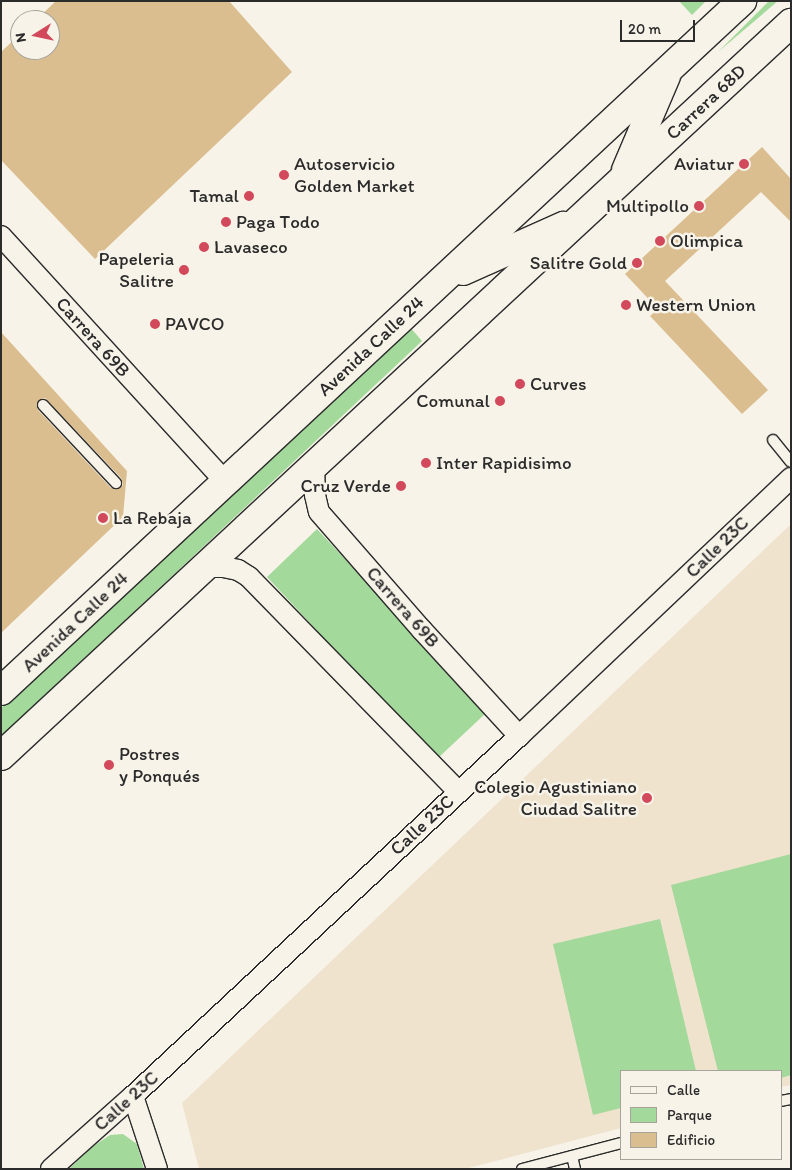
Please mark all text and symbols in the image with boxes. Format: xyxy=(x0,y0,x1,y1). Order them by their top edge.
north arrow xyxy=(10,10,60,60)
scale bar xyxy=(622,10,697,42)
text: 20 m xyxy=(628,20,661,38)
text: N xyxy=(12,31,30,44)
street label: Carrera 68D xyxy=(661,59,751,145)
place label: Autoservicio Golden Market xyxy=(294,153,415,197)
place label: Aviatur xyxy=(674,153,734,175)
marker: Aviatur xyxy=(738,158,750,170)
marker: Autoservicio Golden Market xyxy=(278,169,290,181)
place label: Tamal xyxy=(190,185,239,207)
marker: Tamal xyxy=(243,190,255,202)
place label: Multipollo xyxy=(606,195,689,217)
marker: Multipollo xyxy=(693,200,705,212)
place label: Paga Todo xyxy=(236,211,318,233)
marker: Paga Todo xyxy=(220,216,232,228)
place label: Olimpica xyxy=(670,230,743,252)
marker: Olimpica xyxy=(654,235,666,247)
place label: Lavaseco xyxy=(214,236,288,258)
marker: Lavaseco xyxy=(198,241,210,253)
place label: Papeleria Salitre xyxy=(98,248,174,292)
place label: Salitre Gold xyxy=(530,252,627,274)
marker: Salitre Gold xyxy=(631,257,643,269)
marker: Papeleria Salitre xyxy=(178,264,190,276)
street label: Avenida Calle 24 xyxy=(313,291,429,401)
street label: Carrera 69B xyxy=(51,292,135,382)
place label: Western Union xyxy=(636,294,756,316)
marker: Western Union xyxy=(620,299,632,311)
place label: PAVCO xyxy=(165,313,225,335)
marker: PAVCO xyxy=(149,318,161,330)
place label: Curves xyxy=(530,373,586,395)
marker: Curves xyxy=(514,378,526,390)
place label: Comunal xyxy=(416,390,490,412)
marker: Comunal xyxy=(494,395,506,407)
place label: Inter Rapidisimo xyxy=(436,452,572,474)
marker: Inter Rapidisimo xyxy=(420,457,432,469)
place label: Cruz Verde xyxy=(302,475,391,497)
marker: Cruz Verde xyxy=(395,480,407,492)
place label: La Rebaja xyxy=(113,507,191,529)
street label: Calle 23C xyxy=(681,511,753,583)
marker: La Rebaja xyxy=(97,512,109,524)
street label: Carrera 69B xyxy=(362,562,444,652)
street label: Avenida Calle 24 xyxy=(17,567,133,677)
place label: Postres y Ponqués xyxy=(119,743,201,787)
marker: Postres y Ponqués xyxy=(103,759,115,771)
place label: Colegio Agustiniano Ciudad Salitre xyxy=(474,776,637,820)
street label: Calle 23C xyxy=(385,790,459,860)
marker: Colegio Agustiniano Ciudad Salitre xyxy=(641,792,653,804)
street label: Calle 23C xyxy=(89,1066,163,1136)
legend xyxy=(620,1070,782,1160)
text: Calle xyxy=(667,1081,700,1099)
text: Parque xyxy=(667,1106,712,1124)
text: Edificio xyxy=(667,1131,715,1149)

